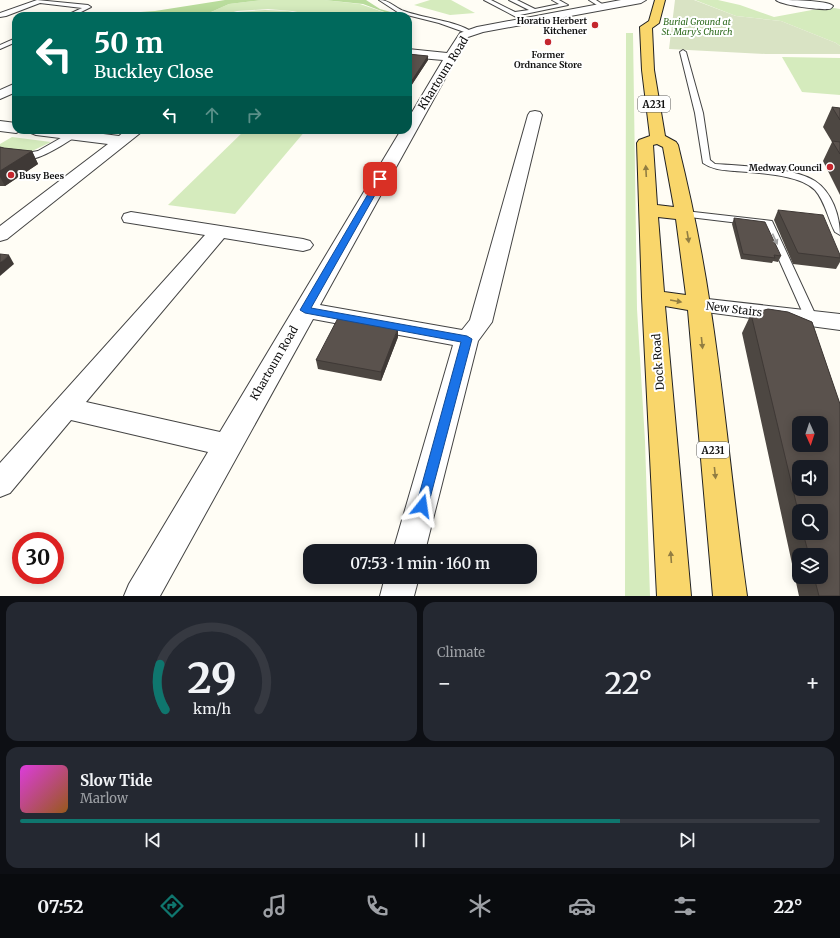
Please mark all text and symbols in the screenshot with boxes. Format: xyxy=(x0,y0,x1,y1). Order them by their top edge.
place label: Horatio Herbert Kitchener xyxy=(517,15,587,36)
park label: Burial Ground at St. Mary’s Church xyxy=(662,16,733,37)
marker: Horatio Herbert Kitchener xyxy=(590,20,600,30)
text: 50 m xyxy=(94,25,163,61)
icon: left xyxy=(28,28,80,80)
street label: Khartoum Road xyxy=(415,34,471,112)
marker: Former Ordnance Store xyxy=(543,37,553,47)
place label: Former Ordnance Store xyxy=(514,49,582,70)
text: Buckley Close xyxy=(94,60,213,83)
road number: A231 xyxy=(638,96,670,112)
icon: left xyxy=(159,104,181,126)
icon: ahead xyxy=(201,104,223,126)
icon: right xyxy=(243,104,265,126)
pin xyxy=(363,162,397,196)
place label: Medway Council xyxy=(749,162,822,173)
marker: Medway Council xyxy=(825,162,835,172)
one-way arrow xyxy=(643,165,650,177)
icon: arrive xyxy=(369,168,391,190)
marker: Busy Bees xyxy=(6,170,16,180)
place label: Busy Bees xyxy=(19,170,64,181)
one-way arrow xyxy=(685,231,691,243)
one-way arrow xyxy=(772,233,778,245)
one-way arrow xyxy=(670,298,682,304)
street label: New Stairs xyxy=(705,299,763,319)
street label: Khartoum Road xyxy=(247,323,301,403)
street label: Dock Road xyxy=(649,333,667,391)
one-way arrow xyxy=(699,337,706,349)
north arrow xyxy=(792,416,828,452)
map controls xyxy=(792,416,828,584)
road number: A231 xyxy=(697,442,729,458)
button: sound xyxy=(792,460,828,496)
one-way arrow xyxy=(712,467,719,479)
position arrow xyxy=(401,485,443,527)
button: search xyxy=(792,504,828,540)
speed limit sign: 30 xyxy=(12,532,64,584)
button: layers xyxy=(792,548,828,584)
one-way arrow xyxy=(668,551,675,563)
text: 07:53 · 1 min · 160 m xyxy=(350,554,490,573)
text: Climate xyxy=(437,644,485,661)
text: 29 xyxy=(187,651,236,703)
text: 22° xyxy=(604,664,653,702)
text: − xyxy=(437,669,452,697)
text: + xyxy=(805,669,820,697)
text: km/h xyxy=(193,699,231,717)
text: Slow Tide xyxy=(80,771,152,790)
text: Marlow xyxy=(80,790,128,807)
icon: previous xyxy=(142,829,164,851)
icon: pause xyxy=(409,829,431,851)
icon: next xyxy=(676,829,698,851)
icon: directions xyxy=(158,892,186,920)
icon: music xyxy=(261,892,289,920)
icon: phone xyxy=(363,892,391,920)
icon: climate xyxy=(466,892,494,920)
icon: car xyxy=(568,892,596,920)
icon: filters xyxy=(671,892,699,920)
text: 07:52 xyxy=(37,895,83,918)
text: 22° xyxy=(773,895,803,918)

